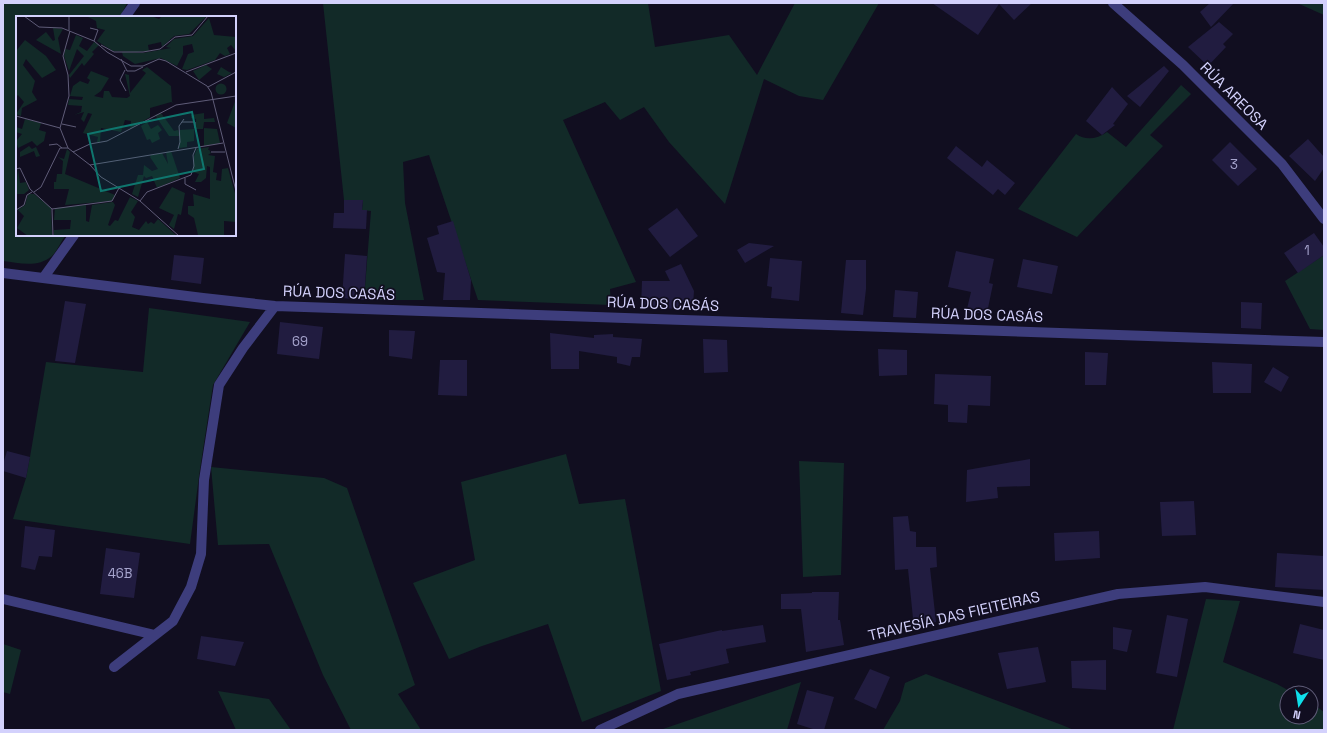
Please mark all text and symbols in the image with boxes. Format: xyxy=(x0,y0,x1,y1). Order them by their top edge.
inset map xyxy=(16,16,236,236)
street label: RÚA AREOSA xyxy=(1196,58,1273,134)
house number: 3 xyxy=(1230,156,1238,173)
house number: 1 xyxy=(1304,242,1310,259)
street label: RÚA DOS CASÁS xyxy=(283,281,395,304)
street label: RÚA DOS CASÁS xyxy=(607,292,719,315)
street label: RÚA DOS CASÁS xyxy=(931,303,1043,326)
house number: 69 xyxy=(292,333,308,350)
house number: 46B xyxy=(108,565,132,582)
street label: TRAVESÍA DAS FIEITEIRAS xyxy=(866,586,1042,645)
north arrow xyxy=(1279,685,1319,725)
text: N xyxy=(1292,707,1302,722)

